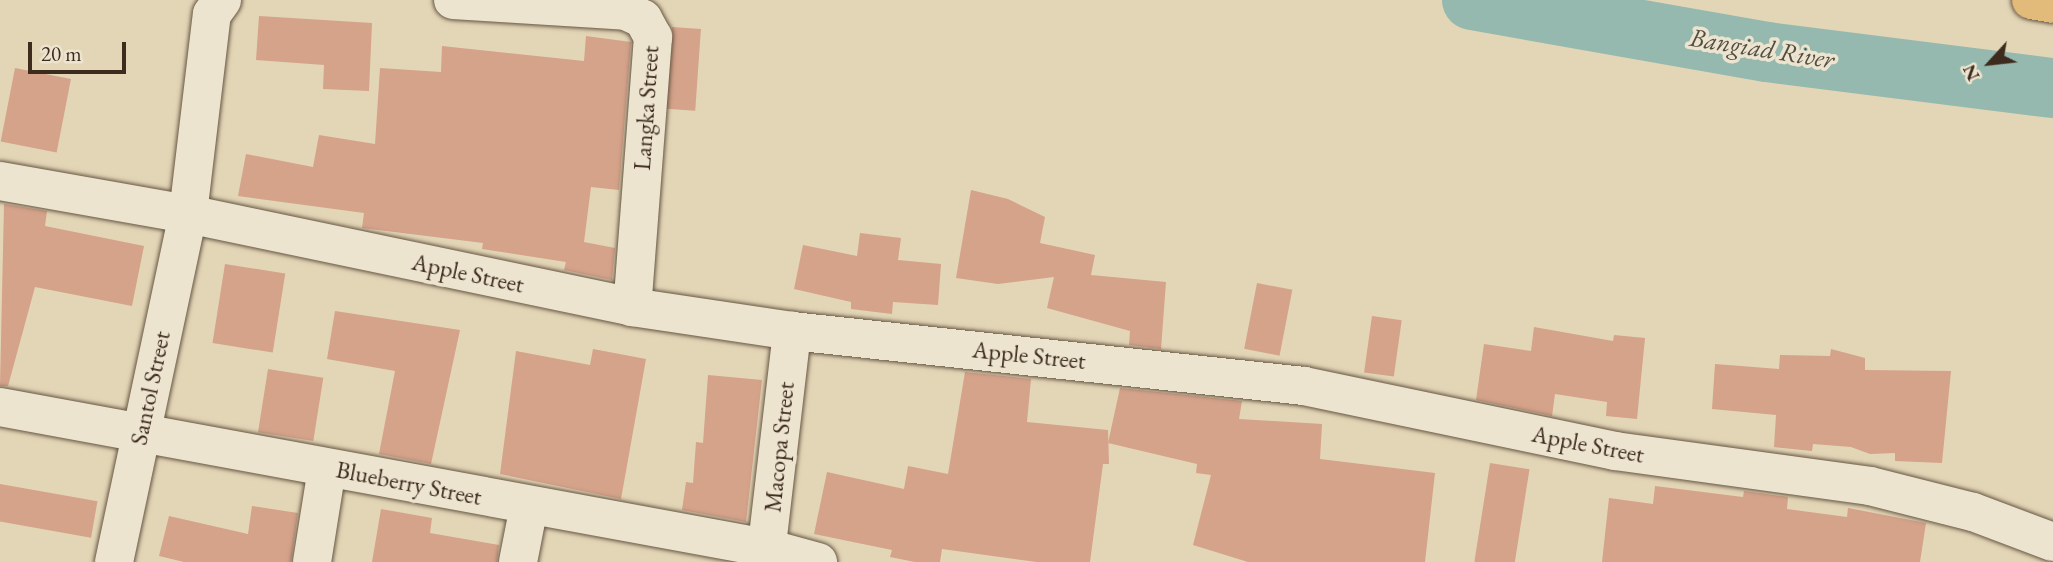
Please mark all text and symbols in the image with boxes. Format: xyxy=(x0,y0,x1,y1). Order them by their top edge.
water label: Bangiad River xyxy=(1688,22,1836,76)
scale bar xyxy=(32,28,130,72)
north arrow xyxy=(1955,28,2025,98)
text: 20 m xyxy=(41,40,82,67)
street label: Langka Street xyxy=(627,45,665,171)
text: N xyxy=(1956,60,1985,85)
street label: Apple Street xyxy=(409,247,527,299)
street label: Santol Street xyxy=(124,328,176,448)
street label: Apple Street xyxy=(971,335,1087,375)
street label: Macopa Street xyxy=(758,380,800,514)
street label: Apple Street xyxy=(1529,419,1647,469)
street label: Blueberry Street xyxy=(334,455,484,511)

